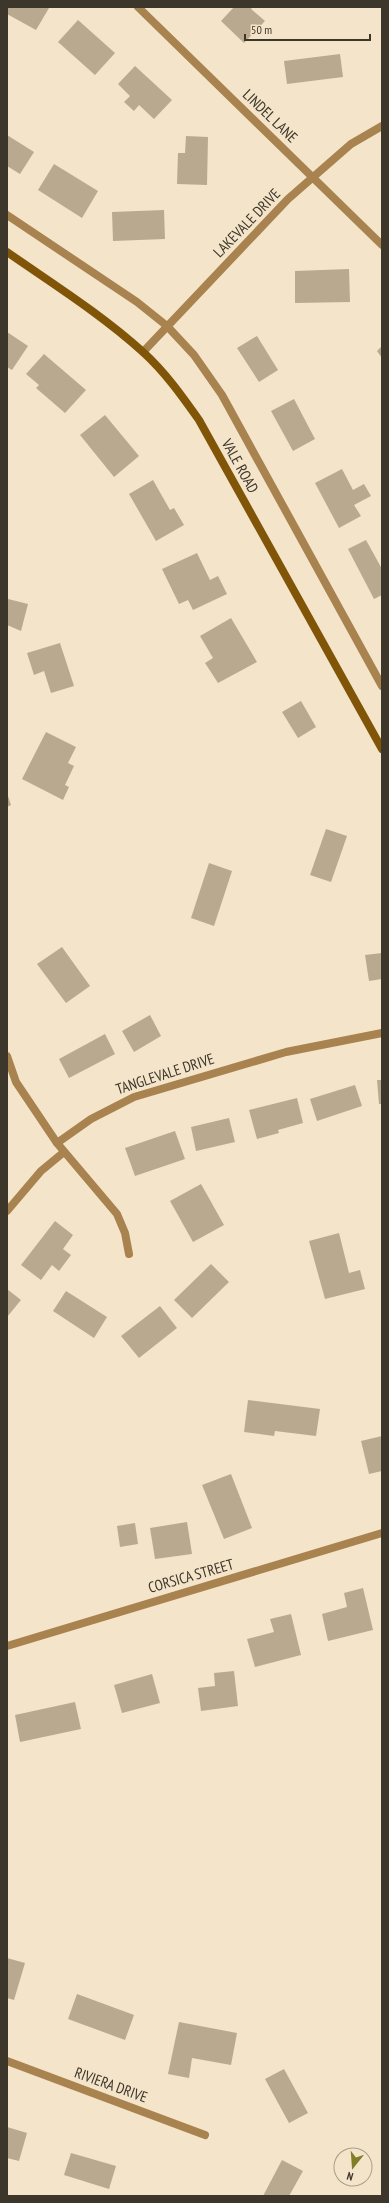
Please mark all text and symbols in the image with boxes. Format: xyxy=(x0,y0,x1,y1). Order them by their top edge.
scale bar xyxy=(245,16,370,42)
text: 50 m xyxy=(251,22,272,37)
street label: LINDEL LANE xyxy=(239,85,302,146)
street label: LAKEVALE DRIVE xyxy=(209,184,284,261)
street label: VALE ROAD xyxy=(217,434,263,496)
street label: TANGLEVALE DRIVE xyxy=(113,1049,216,1098)
street label: CORSICA STREET xyxy=(146,1554,236,1597)
street label: RIVIERA DRIVE xyxy=(72,2063,150,2106)
north arrow xyxy=(333,2147,373,2187)
text: N xyxy=(345,2169,355,2184)

